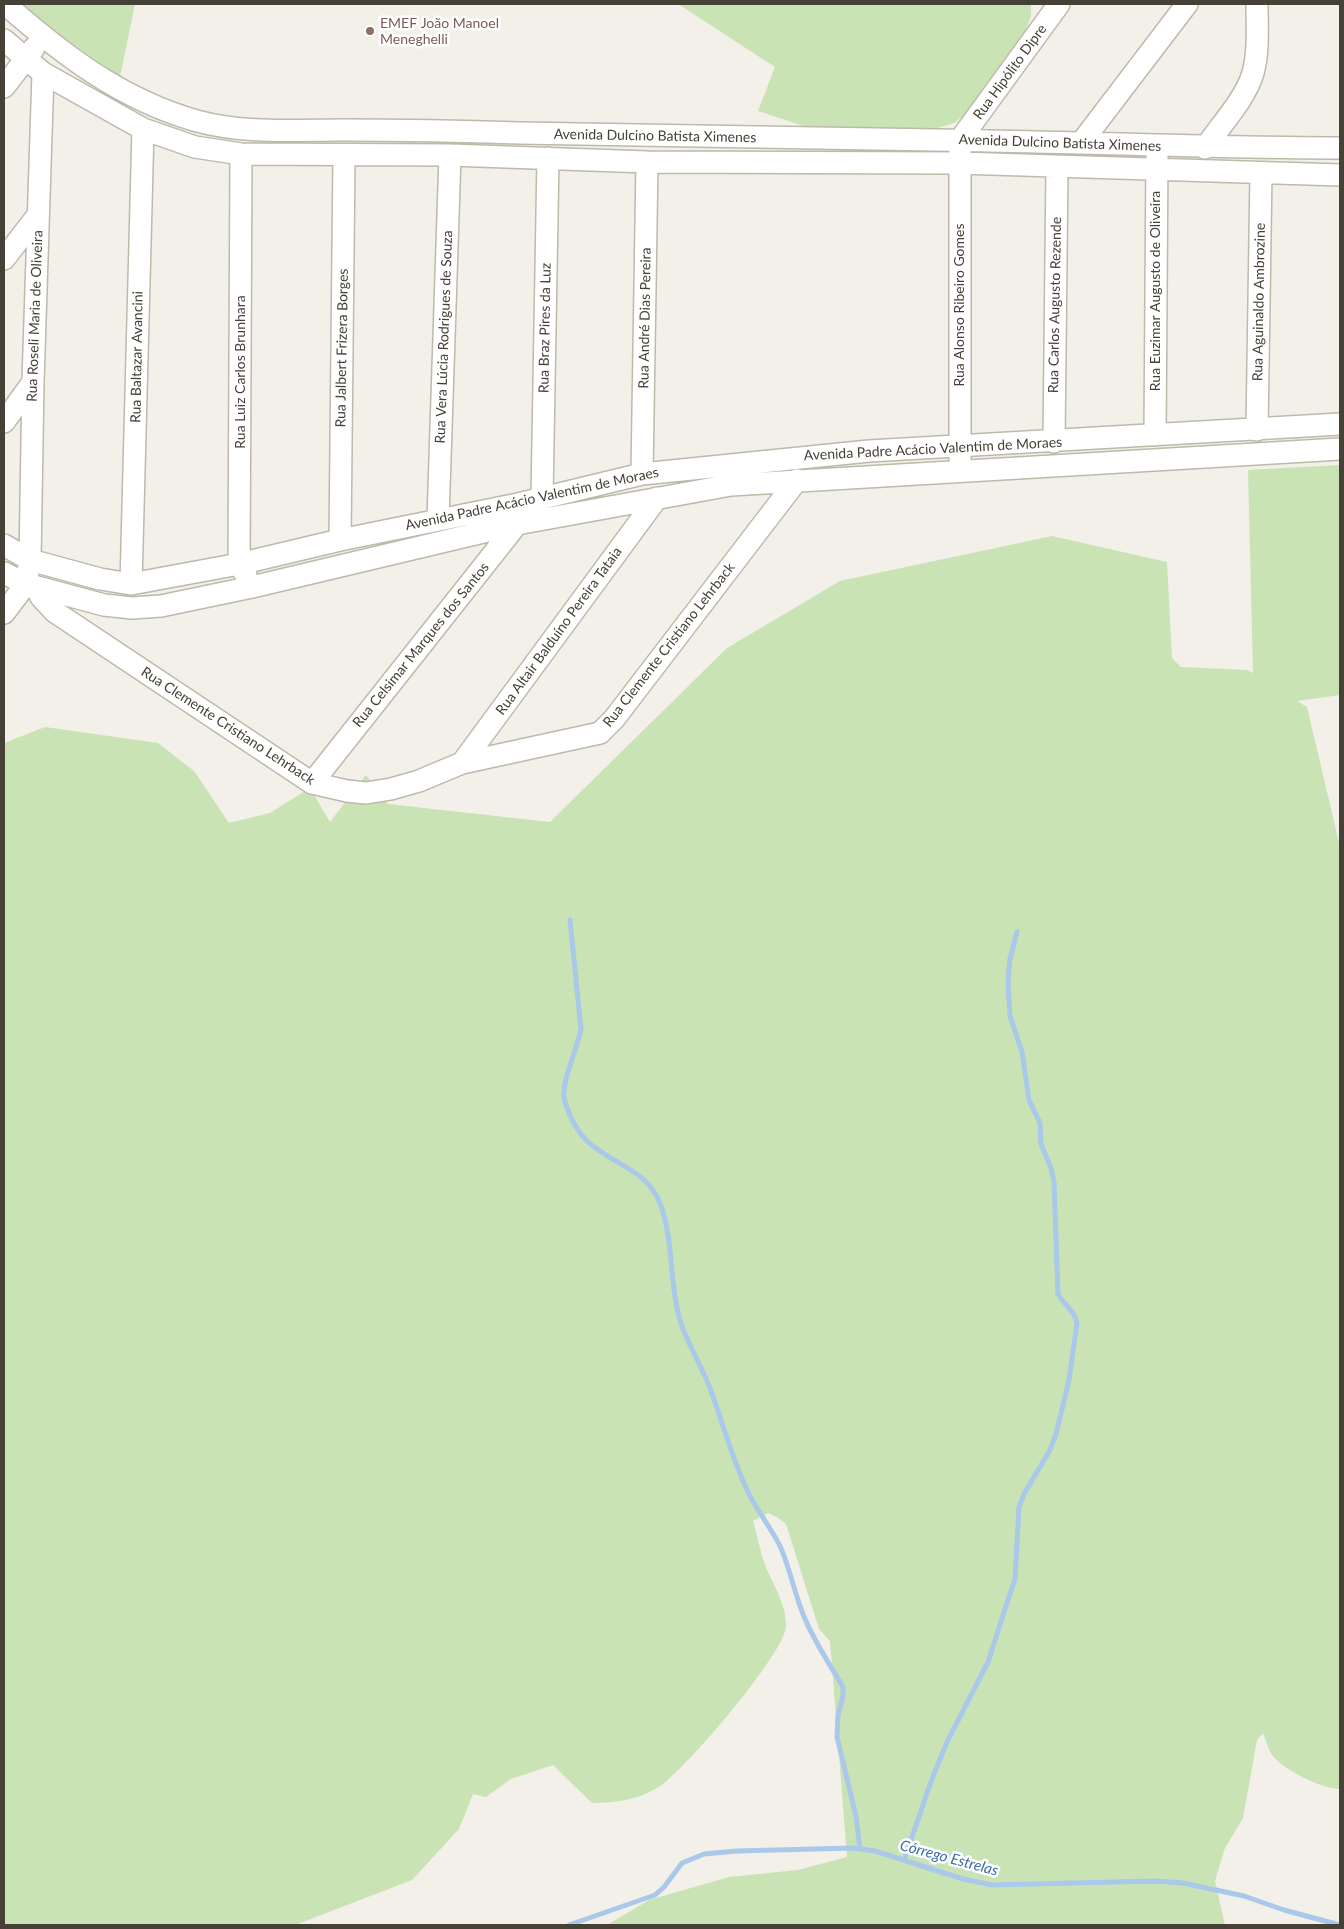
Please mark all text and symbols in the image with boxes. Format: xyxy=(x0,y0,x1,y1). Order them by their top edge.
place label: EMEF João Manoel Meneghelli xyxy=(380,15,499,48)
street label: Rua Hipólito Dipre xyxy=(970,21,1050,123)
marker: EMEF João Manoel Meneghelli xyxy=(364,25,376,37)
street label: Avenida Dulcino Batista Ximenes xyxy=(554,126,756,146)
street label: Avenida Dulcino Batista Ximenes xyxy=(958,131,1162,155)
street label: Rua Euzimar Augusto de Oliveira xyxy=(1147,191,1163,391)
street label: Rua Carlos Augusto Rezende xyxy=(1045,217,1065,393)
street label: Rua Aguinaldo Ambrozine xyxy=(1249,223,1269,381)
street label: Rua Alonso Ribeiro Gomes xyxy=(951,224,967,386)
street label: Rua Roseli Maria de Oliveira xyxy=(24,230,46,402)
street label: Rua Vera Lúcia Rodrigues de Souza xyxy=(432,230,456,444)
street label: Rua André Dias Pereira xyxy=(635,247,655,389)
street label: Rua Braz Pires da Luz xyxy=(535,263,555,393)
street label: Rua Jalbert Frizera Borges xyxy=(332,268,352,428)
street label: Rua Baltazar Avancini xyxy=(127,291,147,423)
street label: Rua Luiz Carlos Brunhara xyxy=(232,295,248,449)
street label: Avenida Padre Acácio Valentim de Moraes xyxy=(803,434,1063,464)
street label: Avenida Padre Acácio Valentim de Moraes xyxy=(404,464,660,534)
street label: Rua Altair Balduíno Pereira Tataia xyxy=(492,544,626,718)
street label: Rua Celsimar Marques dos Santos xyxy=(349,559,493,731)
street label: Rua Clemente Cristiano Lehrback xyxy=(600,560,738,730)
street label: Rua Clemente Cristiano Lehrback xyxy=(138,663,318,789)
water label: Córrego Estrelas xyxy=(898,1836,1000,1880)

